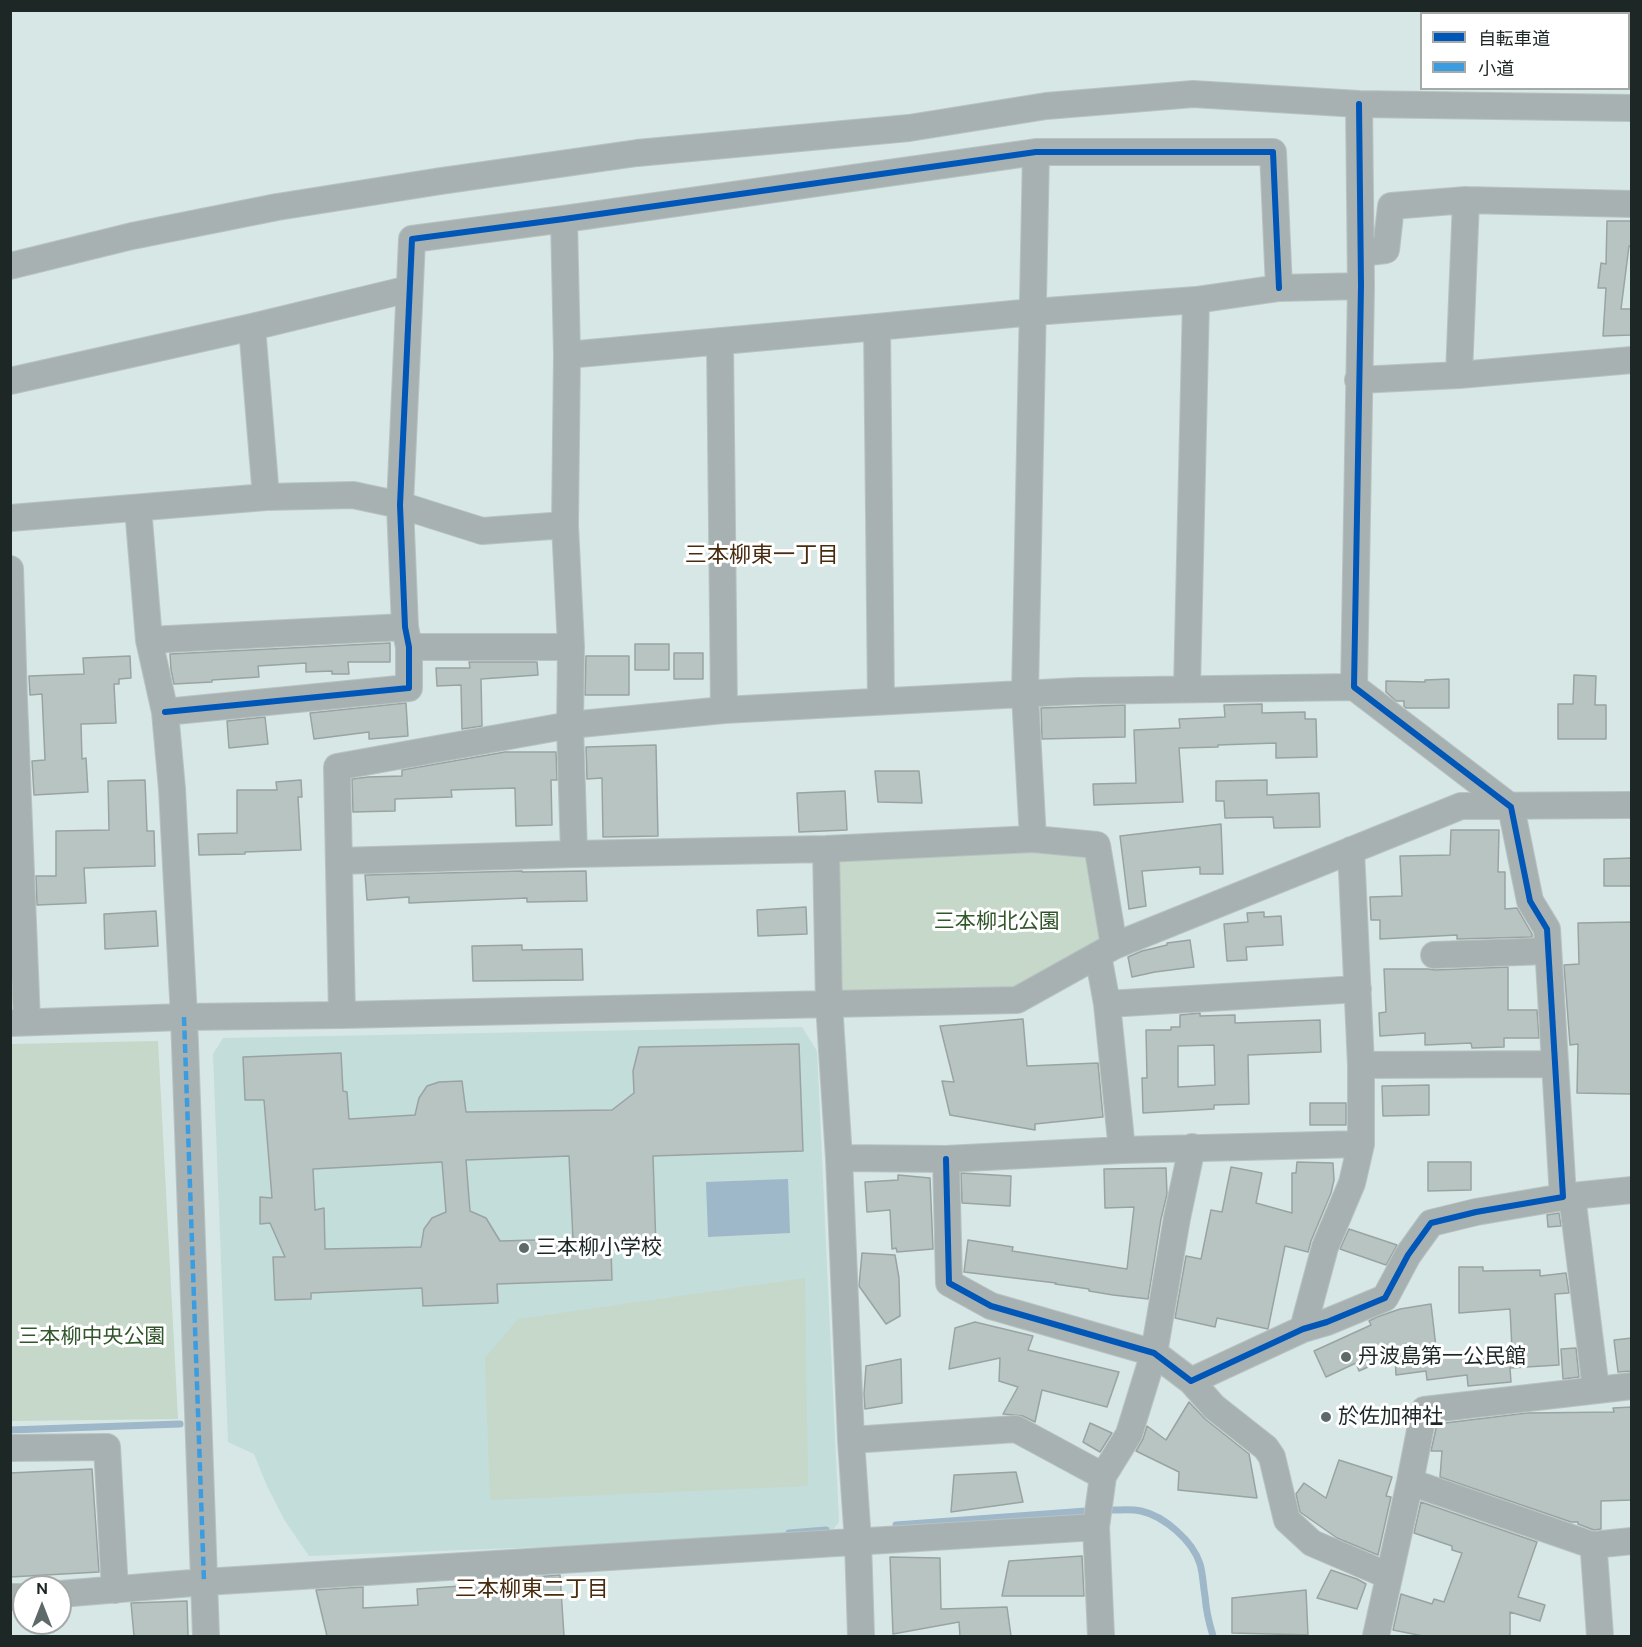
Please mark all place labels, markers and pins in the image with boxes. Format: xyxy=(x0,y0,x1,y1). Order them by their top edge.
place label: 三本柳小学校 xyxy=(536,1235,662,1261)
marker: 三本柳小学校 xyxy=(517,1241,531,1255)
place label: 丹波島第一公民館 xyxy=(1358,1344,1526,1370)
marker: 丹波島第一公民館 xyxy=(1339,1350,1353,1364)
place label: 於佐加神社 xyxy=(1338,1404,1443,1430)
marker: 於佐加神社 xyxy=(1319,1410,1333,1424)

